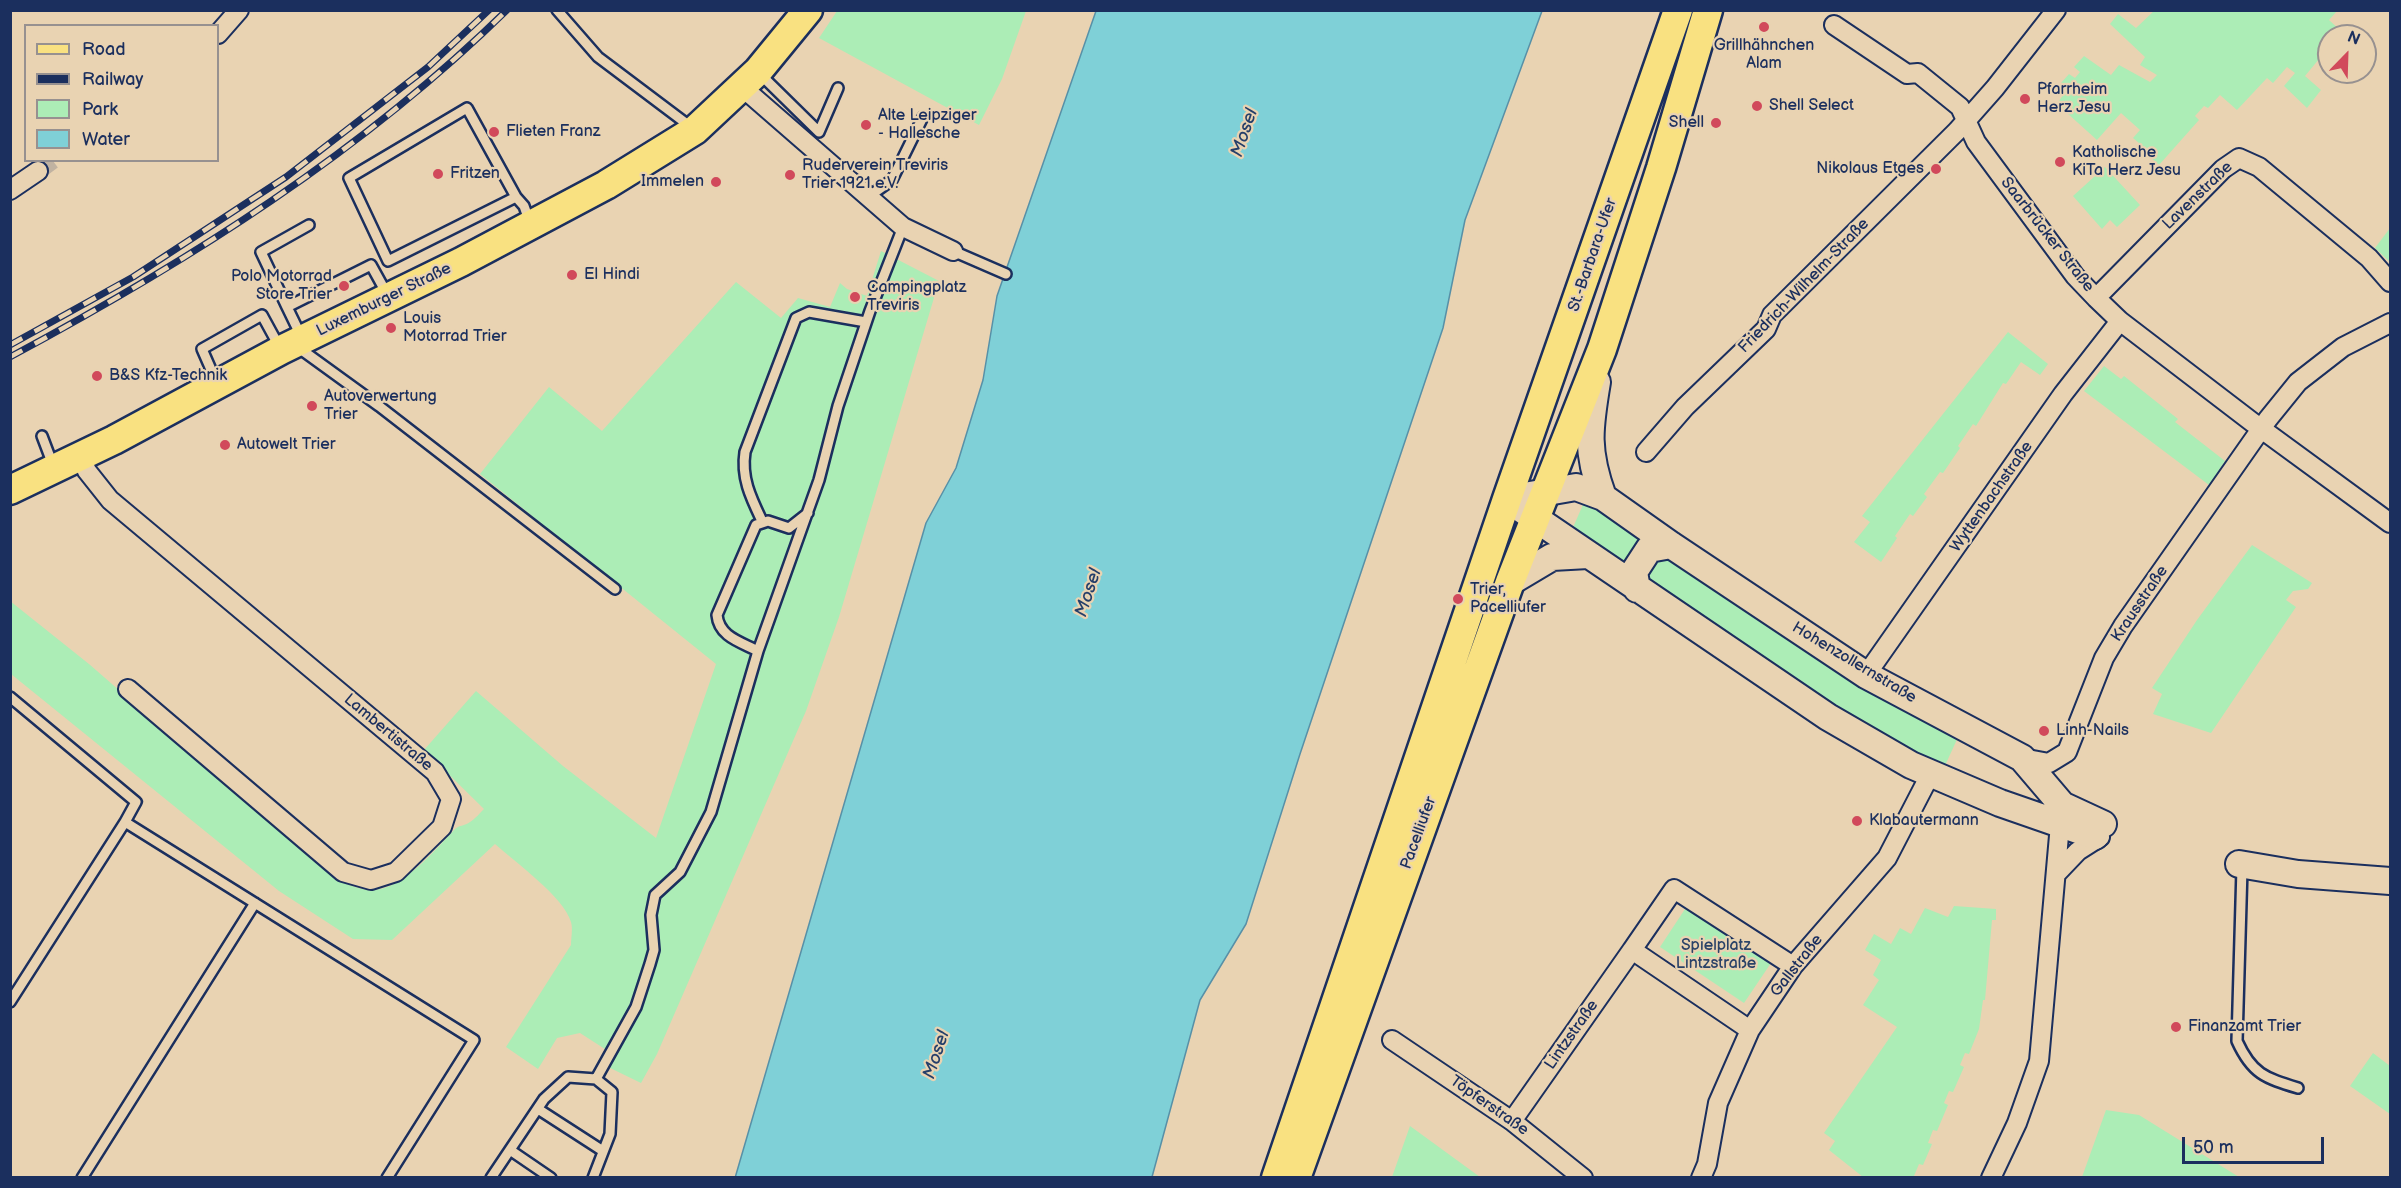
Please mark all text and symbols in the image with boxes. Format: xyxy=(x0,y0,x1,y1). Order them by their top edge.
marker: Grillhähnchen Alam xyxy=(1757,20,1771,34)
legend xyxy=(24,24,219,162)
north arrow xyxy=(2317,24,2377,84)
text: N xyxy=(2344,28,2363,50)
place label: Grillhähnchen Alam xyxy=(1714,36,1814,74)
text: Road xyxy=(82,39,126,60)
text: Railway xyxy=(82,69,144,90)
place label: Pfarrheim Herz Jesu xyxy=(2037,80,2111,118)
marker: Pfarrheim Herz Jesu xyxy=(2018,92,2032,106)
place label: Shell Select xyxy=(1769,96,1854,116)
text: Park xyxy=(82,99,118,120)
marker: Shell Select xyxy=(1750,99,1764,113)
place label: Alte Leipziger - Hallesche xyxy=(878,106,977,144)
water label: Mosel xyxy=(1227,106,1263,160)
place label: Shell xyxy=(1669,113,1704,133)
marker: Shell xyxy=(1709,116,1723,130)
marker: Alte Leipziger - Hallesche xyxy=(859,118,873,132)
place label: Flieten Franz xyxy=(506,122,600,142)
marker: Flieten Franz xyxy=(487,125,501,139)
text: Water xyxy=(82,129,130,150)
place label: Katholische KiTa Herz Jesu xyxy=(2072,143,2181,181)
marker: Katholische KiTa Herz Jesu xyxy=(2053,155,2067,169)
place label: Ruderverein Treviris Trier 1921 e.V. xyxy=(802,156,948,194)
street label: Lavenstraße xyxy=(2159,158,2237,234)
place label: Nikolaus Etges xyxy=(1816,159,1924,179)
marker: Nikolaus Etges xyxy=(1929,162,1943,176)
place label: Fritzen xyxy=(450,164,500,184)
marker: Fritzen xyxy=(431,167,445,181)
marker: Ruderverein Treviris Trier 1921 e.V. xyxy=(783,168,797,182)
place label: Immelen xyxy=(641,172,704,192)
street label: Saarbrücker Straße xyxy=(1996,174,2098,296)
marker: Immelen xyxy=(709,175,723,189)
street label: St.-Barbara-Ufer xyxy=(1565,196,1621,314)
street label: Friedrich-Wilhelm-Straße xyxy=(1735,215,1873,357)
street label: Luxemburger Straße xyxy=(313,259,455,341)
place label: El Hindi xyxy=(584,265,640,285)
place label: Polo Motorrad Store Trier xyxy=(231,267,332,305)
marker: El Hindi xyxy=(565,268,579,282)
place label: Campingplatz Treviris xyxy=(867,278,966,316)
marker: Polo Motorrad Store Trier xyxy=(337,279,351,293)
marker: Campingplatz Treviris xyxy=(848,290,862,304)
place label: Louis Motorrad Trier xyxy=(403,309,507,347)
marker: Louis Motorrad Trier xyxy=(384,321,398,335)
place label: B&S Kfz-Technik xyxy=(109,366,227,386)
marker: B&S Kfz-Technik xyxy=(90,369,104,383)
place label: Autoverwertung Trier xyxy=(324,387,437,425)
marker: Autoverwertung Trier xyxy=(305,399,319,413)
place label: Autowelt Trier xyxy=(237,435,335,455)
marker: Autowelt Trier xyxy=(218,438,232,452)
street label: Wyttenbachstraße xyxy=(1947,438,2037,556)
street label: Krausstraße xyxy=(2108,562,2172,646)
water label: Mosel xyxy=(1071,566,1107,620)
place label: Trier, Pacelliufer xyxy=(1470,580,1546,618)
marker: Trier, Pacelliufer xyxy=(1451,592,1465,606)
street label: Hohenzollernstraße xyxy=(1788,618,1920,708)
street label: Lambertistraße xyxy=(340,690,436,776)
place label: Linh-Nails xyxy=(2056,721,2129,741)
marker: Linh-Nails xyxy=(2037,724,2051,738)
street label: Pacelliufer xyxy=(1397,794,1441,872)
place label: Klabautermann xyxy=(1869,811,1979,831)
marker: Klabautermann xyxy=(1850,814,1864,828)
street label: Gallstraße xyxy=(1767,931,1827,1001)
park label: Spielplatz Lintzstraße xyxy=(1676,936,1756,974)
street label: Lintzstraße xyxy=(1541,997,1603,1073)
place label: Finanzamt Trier xyxy=(2188,1017,2301,1037)
marker: Finanzamt Trier xyxy=(2169,1020,2183,1034)
water label: Mosel xyxy=(919,1028,955,1082)
street label: Töpferstraße xyxy=(1446,1072,1532,1140)
scale bar xyxy=(2185,1125,2328,1163)
text: 50 m xyxy=(2193,1137,2234,1158)

